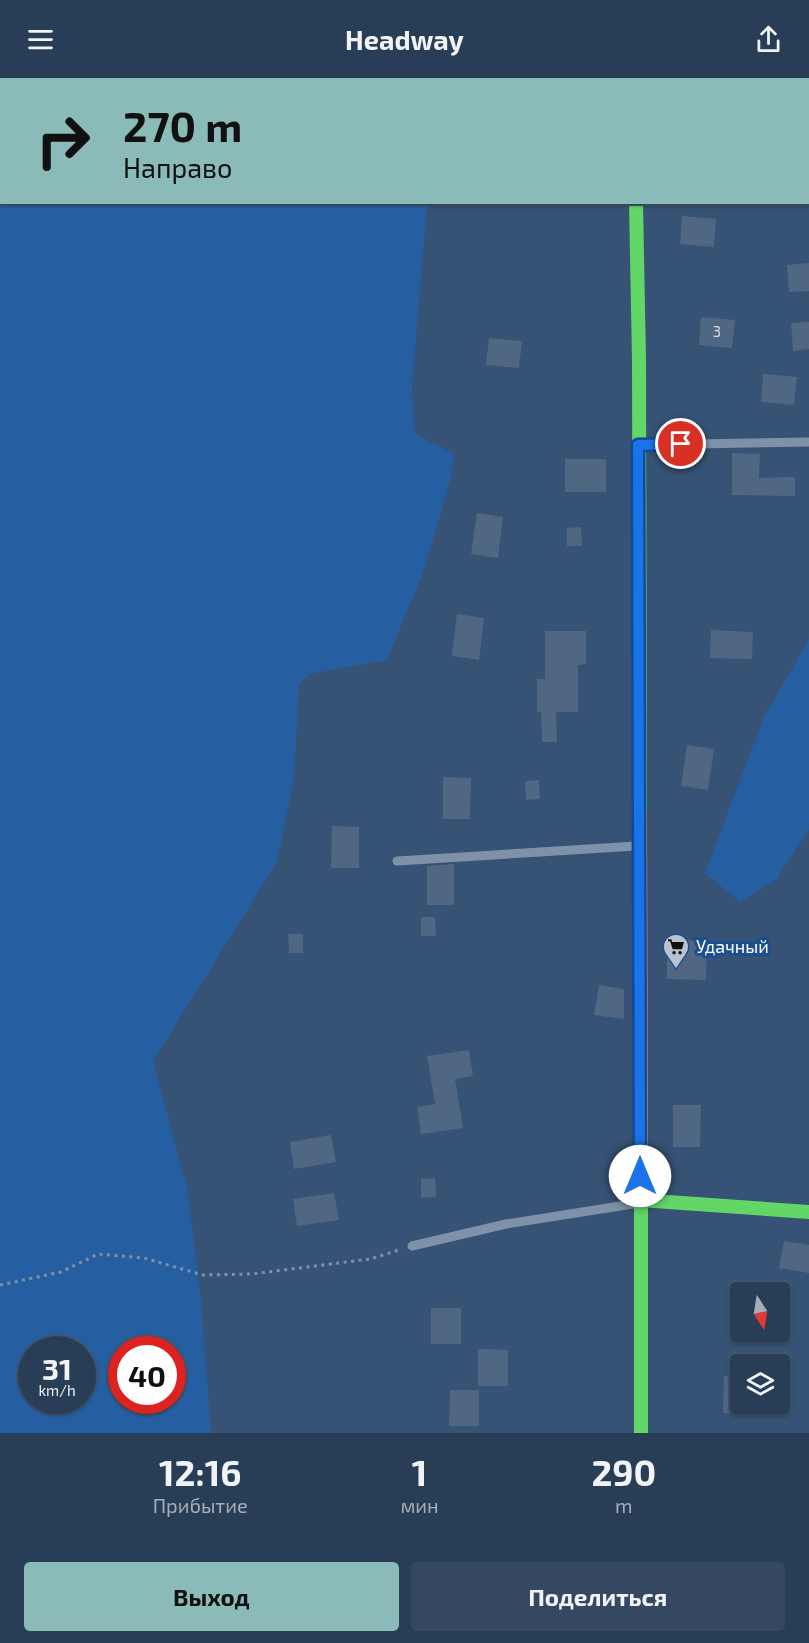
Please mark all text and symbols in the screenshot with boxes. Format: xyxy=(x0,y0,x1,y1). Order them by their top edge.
icon: menu xyxy=(24,23,57,56)
text: Headway xyxy=(345,23,464,55)
icon: share xyxy=(752,23,785,56)
text: 270 m xyxy=(123,100,242,150)
icon: right xyxy=(24,102,102,180)
text: Направо xyxy=(123,151,232,183)
house number: 3 xyxy=(713,322,721,340)
pin xyxy=(655,418,706,469)
icon: arrive xyxy=(664,427,697,460)
supermarket icon: Удачный xyxy=(661,932,691,970)
place label: Удачный xyxy=(696,935,769,957)
position arrow xyxy=(608,1144,672,1208)
north arrow xyxy=(730,1282,790,1342)
map controls xyxy=(730,1282,790,1414)
speed limit sign: 40 xyxy=(108,1336,186,1414)
text: 31 xyxy=(42,1350,72,1386)
button: layers xyxy=(730,1354,790,1414)
text: km/h xyxy=(38,1381,76,1399)
text: 12:16 xyxy=(159,1450,241,1493)
text: 1 xyxy=(412,1450,427,1493)
text: 290 xyxy=(591,1450,656,1493)
text: Прибытие xyxy=(153,1493,248,1517)
text: мин xyxy=(400,1493,439,1517)
text: m xyxy=(615,1493,633,1517)
button: Выход xyxy=(24,1562,399,1631)
button: Поделиться xyxy=(411,1562,785,1631)

